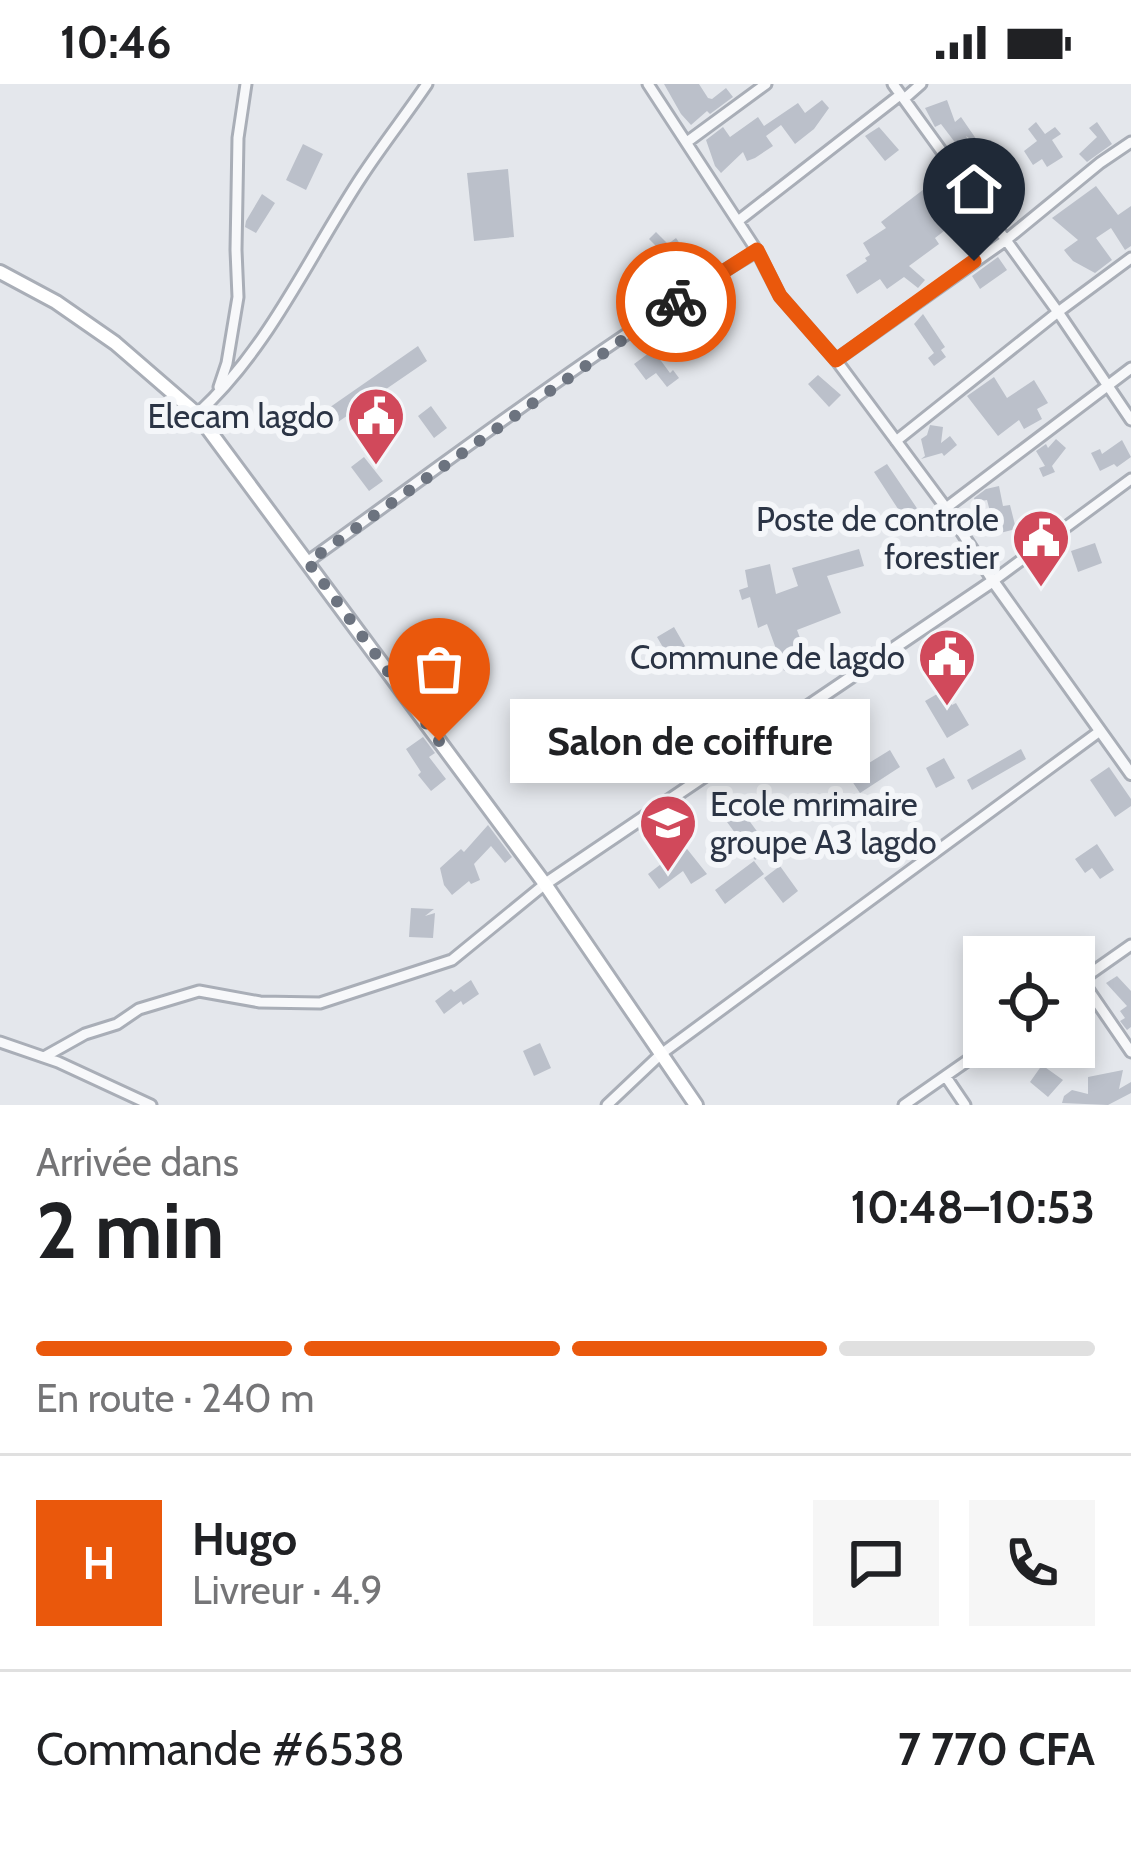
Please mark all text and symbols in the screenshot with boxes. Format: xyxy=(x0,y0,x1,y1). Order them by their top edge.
text: 10:46 xyxy=(60,15,172,69)
pin xyxy=(923,138,1025,261)
icon: home xyxy=(941,156,1007,222)
courier xyxy=(616,242,736,362)
icon: bike xyxy=(643,269,709,335)
public building icon: Elecam lagdo xyxy=(345,385,407,467)
place label: Elecam lagdo xyxy=(147,396,334,436)
place label: Poste de controle forestier xyxy=(756,499,1000,577)
public building icon: Poste de controle forestier xyxy=(1010,507,1072,589)
pin xyxy=(388,618,490,741)
public building icon: Commune de lagdo xyxy=(916,626,978,708)
icon: bag xyxy=(406,636,472,702)
place label: Commune de lagdo xyxy=(630,637,905,677)
callout: Salon de coiffure xyxy=(511,699,871,783)
text: Salon de coiffure xyxy=(547,717,833,765)
place label: Ecole mrimaire groupe A3 lagdo xyxy=(710,784,937,862)
school or university icon: Ecole mrimaire groupe A3 lagdo xyxy=(637,792,699,874)
map controls xyxy=(963,936,1095,1068)
button: locate xyxy=(963,936,1095,1068)
text: Arrivée dans xyxy=(36,1138,239,1186)
text: 10:48–10:53 xyxy=(850,1180,1095,1234)
text: 2 min xyxy=(36,1183,224,1278)
text: En route · 240 m xyxy=(36,1374,315,1422)
button: chat xyxy=(813,1500,939,1626)
button: phone xyxy=(969,1500,1095,1626)
text: Hugo xyxy=(192,1512,297,1566)
text: H xyxy=(83,1536,115,1590)
text: Livreur · 4.9 xyxy=(192,1566,383,1614)
text: Commande #6538 xyxy=(36,1722,405,1776)
text: 7 770 CFA xyxy=(898,1722,1095,1776)

